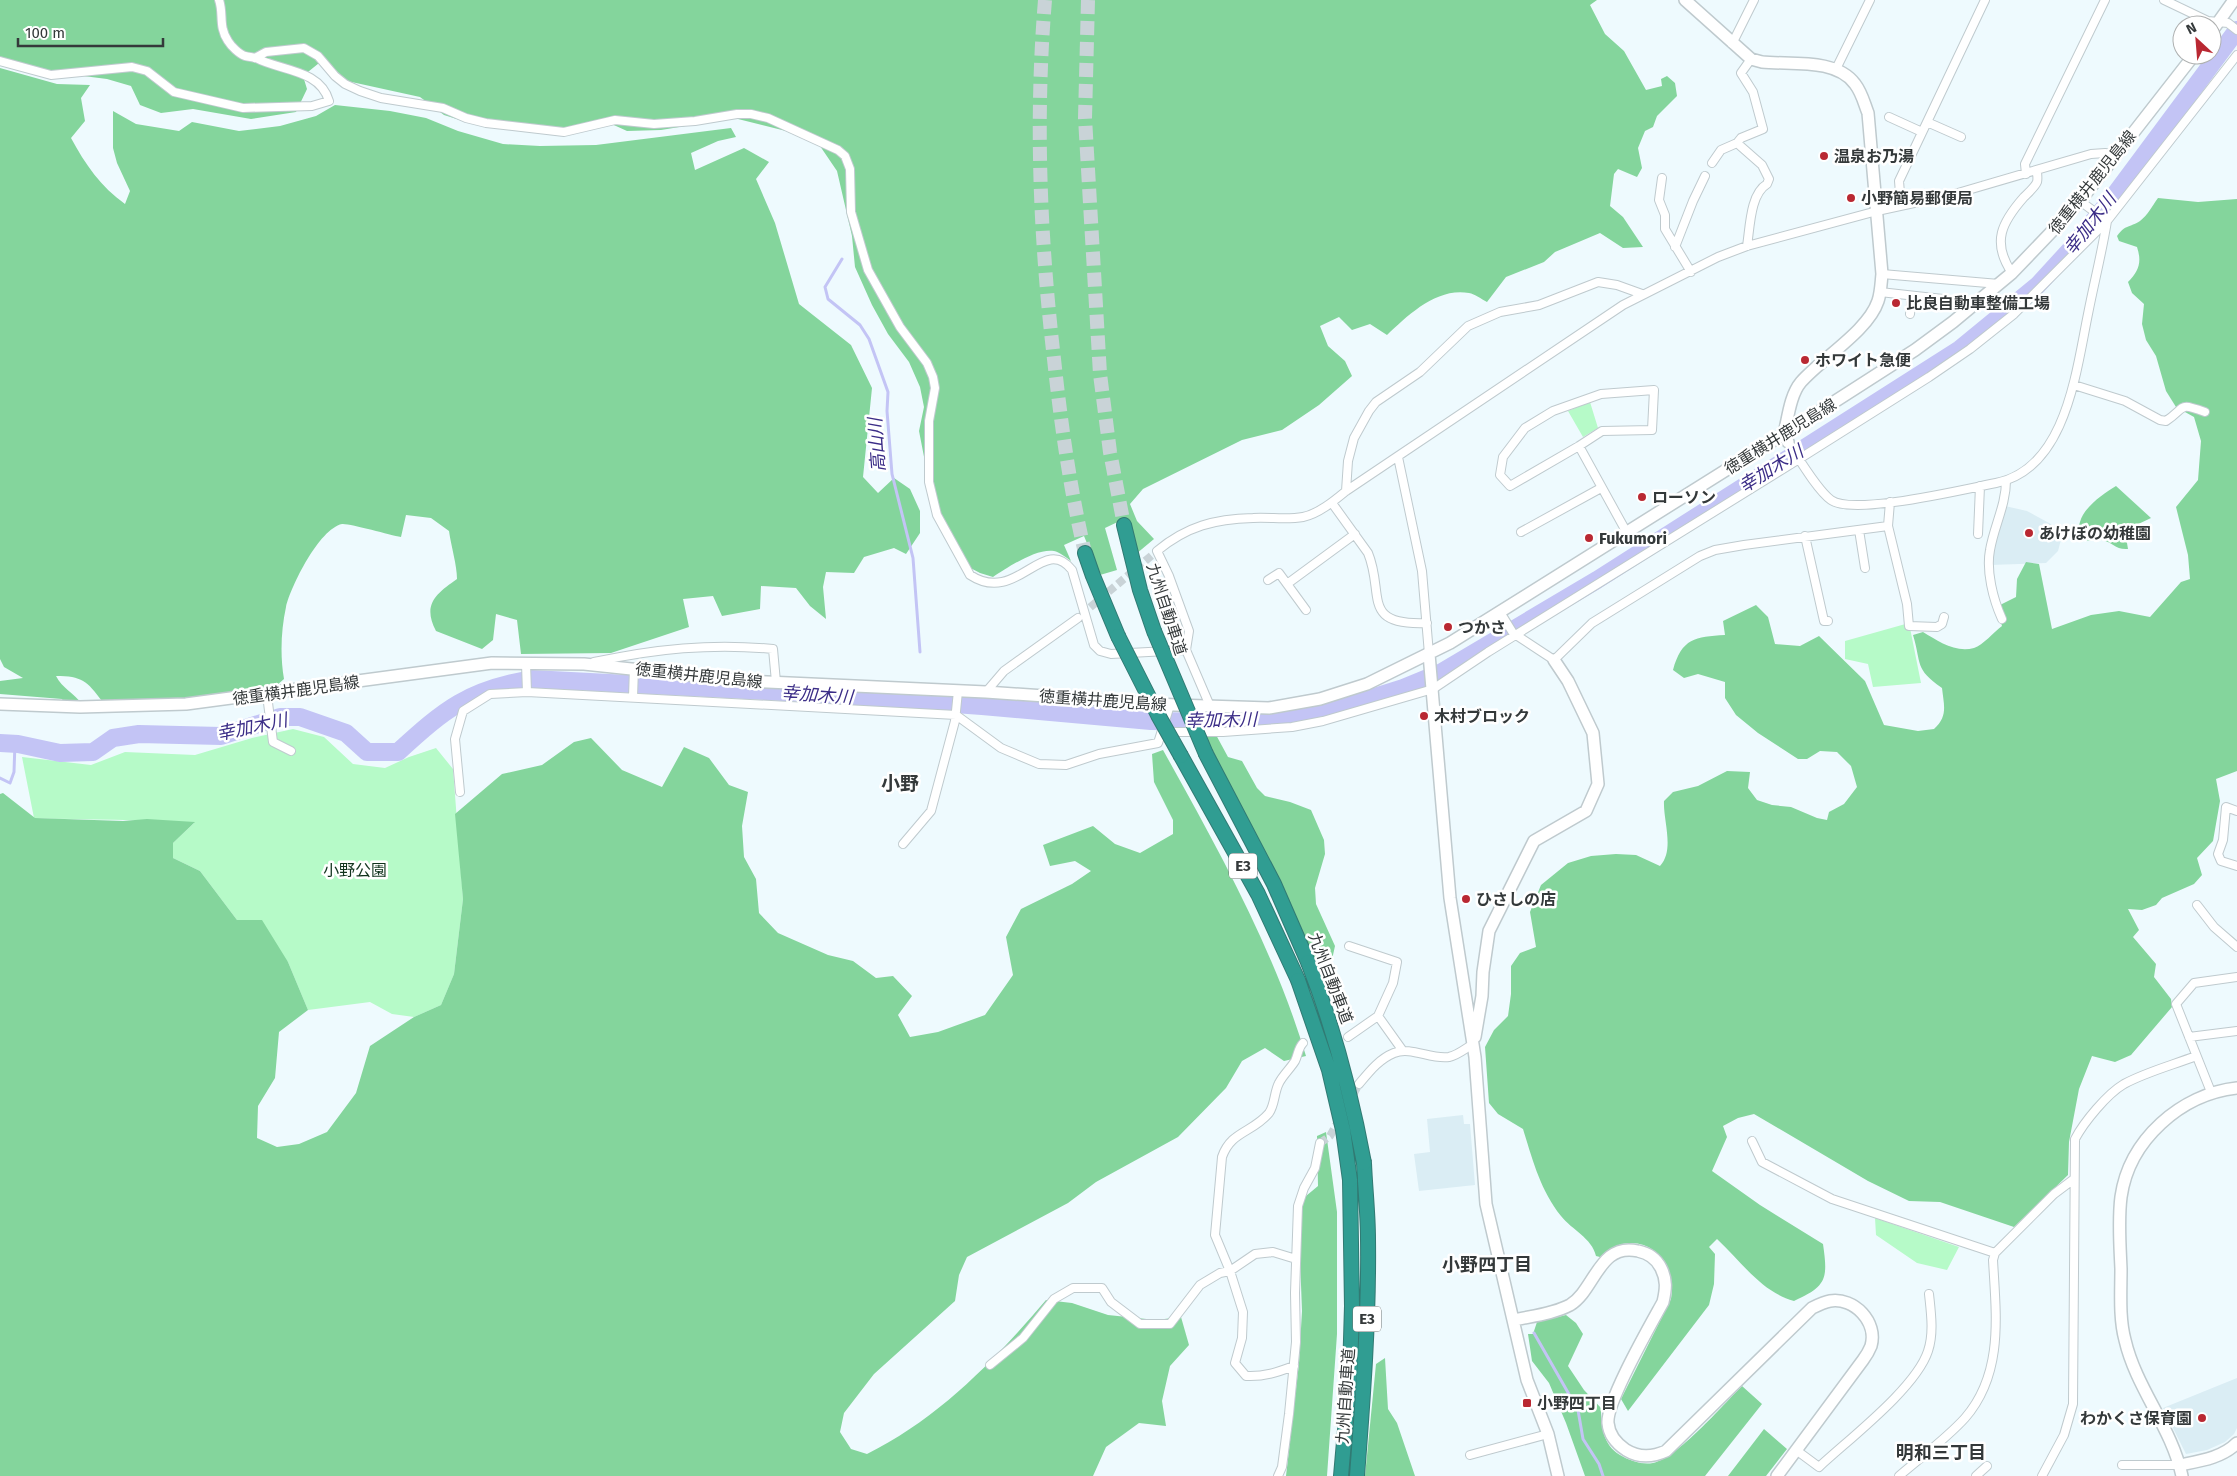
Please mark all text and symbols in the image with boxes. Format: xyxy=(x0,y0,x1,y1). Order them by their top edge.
scale bar xyxy=(18,15,162,47)
north arrow xyxy=(2172,15,2222,65)
text: N xyxy=(2184,19,2199,38)
text: 100 m xyxy=(25,24,65,42)
street label: 徳重横井鹿児島線 xyxy=(2045,127,2140,238)
place label: 温泉お乃湯 xyxy=(1834,147,1914,166)
marker: 温泉お乃湯 xyxy=(1818,150,1830,162)
water label: 幸加木川 xyxy=(2059,187,2122,259)
place label: 小野簡易郵便局 xyxy=(1861,189,1973,208)
marker: 小野簡易郵便局 xyxy=(1845,192,1857,204)
place label: 比良自動車整備工場 xyxy=(1906,294,2050,313)
marker: 比良自動車整備工場 xyxy=(1890,297,1902,309)
place label: ホワイト急便 xyxy=(1815,351,1911,370)
marker: ホワイト急便 xyxy=(1799,354,1811,366)
street label: 徳重横井鹿児島線 xyxy=(1721,394,1840,478)
water label: 高山川 xyxy=(864,415,890,473)
water label: 幸加木川 xyxy=(1735,440,1809,497)
place label: ローソン xyxy=(1652,488,1716,507)
marker: ローソン xyxy=(1636,491,1648,503)
place label: あけぼの幼稚園 xyxy=(2039,524,2151,543)
marker: あけぼの幼稚園 xyxy=(2023,527,2035,539)
place label: Fukumori xyxy=(1599,529,1667,548)
marker: Fukumori xyxy=(1583,532,1595,544)
street label: 九州自動車道 xyxy=(1143,561,1190,658)
place label: つかさ xyxy=(1458,618,1506,637)
marker: つかさ xyxy=(1442,621,1454,633)
street label: 徳重横井鹿児島線 xyxy=(634,659,764,692)
street label: 徳重横井鹿児島線 xyxy=(231,672,361,709)
water label: 幸加木川 xyxy=(780,682,856,709)
street label: 徳重横井鹿児島線 xyxy=(1038,687,1167,714)
place label: 木村ブロック xyxy=(1434,707,1530,726)
water label: 幸加木川 xyxy=(214,708,291,745)
water label: 幸加木川 xyxy=(1185,708,1259,732)
marker: 木村ブロック xyxy=(1418,710,1430,722)
district label: 小野 xyxy=(881,772,919,795)
road number: E3 xyxy=(1229,854,1257,878)
park label: 小野公園 xyxy=(323,861,387,880)
place label: ひさしの店 xyxy=(1476,890,1556,909)
marker: ひさしの店 xyxy=(1460,893,1472,905)
street label: 九州自動車道 xyxy=(1304,930,1357,1026)
district label: 小野四丁目 xyxy=(1442,1254,1532,1276)
road number: E3 xyxy=(1353,1306,1381,1332)
street label: 九州自動車道 xyxy=(1333,1347,1358,1445)
place label: 小野四丁目 xyxy=(1537,1394,1617,1413)
marker: 小野四丁目 xyxy=(1521,1397,1533,1409)
place label: わかくさ保育園 xyxy=(2080,1409,2192,1428)
marker: わかくさ保育園 xyxy=(2196,1412,2208,1424)
district label: 明和三丁目 xyxy=(1896,1442,1986,1464)

